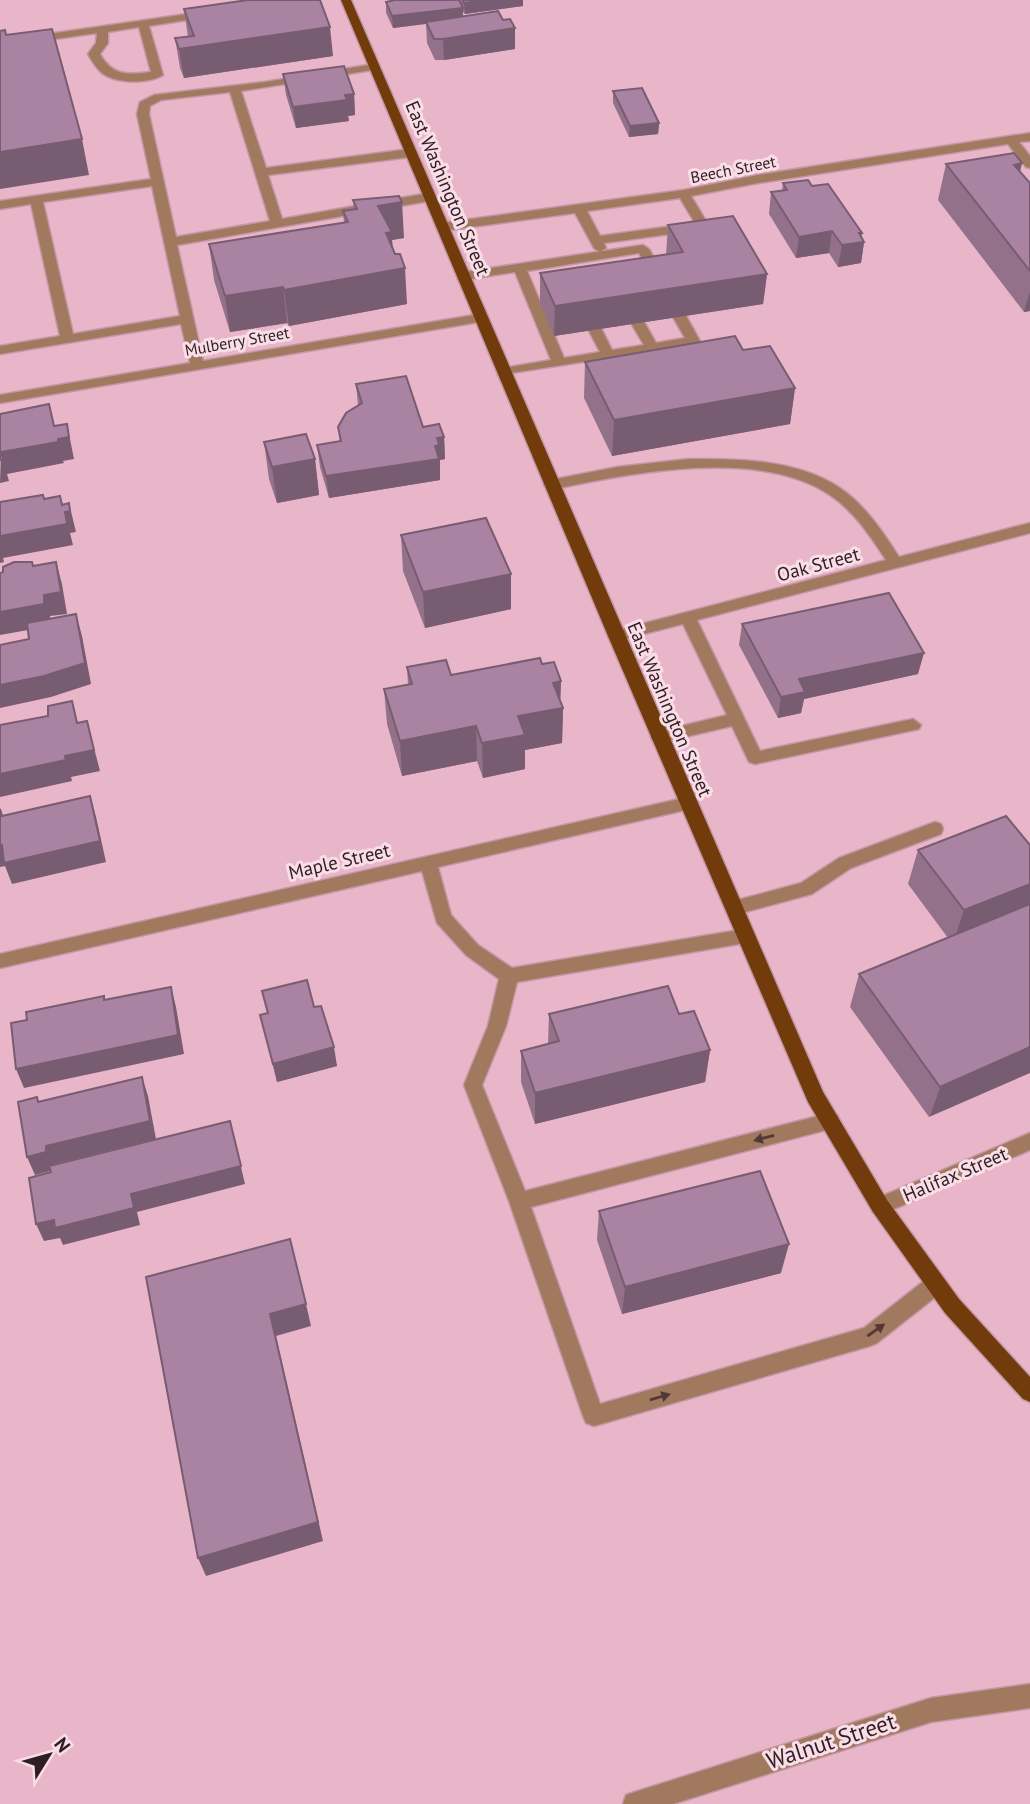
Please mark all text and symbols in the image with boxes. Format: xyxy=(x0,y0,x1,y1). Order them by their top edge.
street label: East Washington Street xyxy=(400,97,496,280)
street label: Beech Street xyxy=(689,151,778,187)
street label: Mulberry Street xyxy=(183,322,291,360)
street label: Oak Street xyxy=(774,541,862,587)
street label: East Washington Street xyxy=(622,618,718,801)
street label: Maple Street xyxy=(286,838,393,884)
one-way arrow xyxy=(752,1133,774,1144)
street label: Halifax Street xyxy=(899,1141,1011,1207)
one-way arrow xyxy=(866,1324,886,1337)
one-way arrow xyxy=(649,1392,670,1402)
street label: Walnut Street xyxy=(763,1706,899,1775)
north arrow xyxy=(14,1720,84,1790)
text: N xyxy=(49,1733,76,1757)

